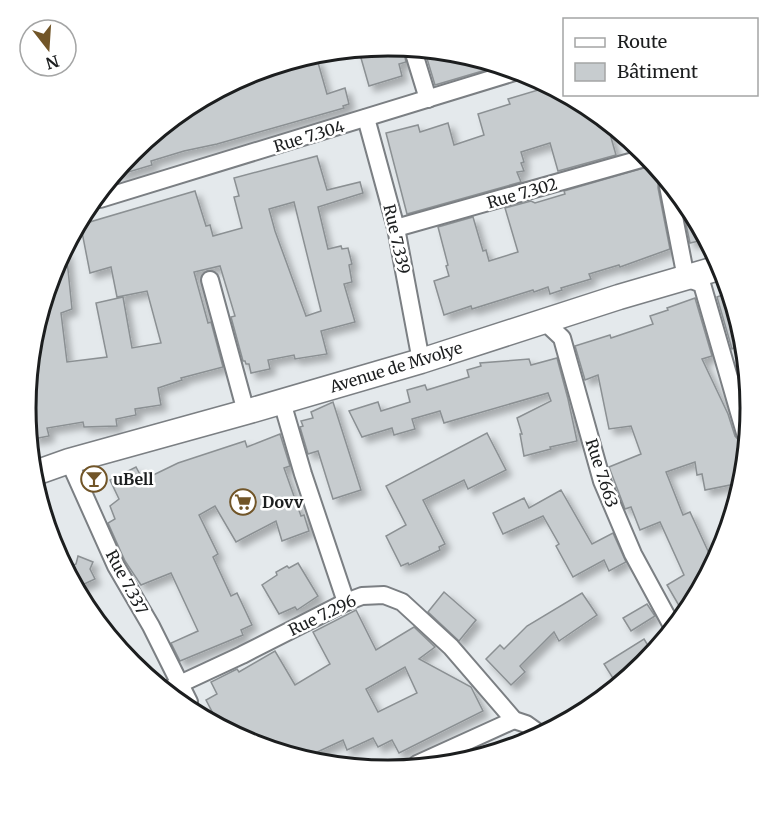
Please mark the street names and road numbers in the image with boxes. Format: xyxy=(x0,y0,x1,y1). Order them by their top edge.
street label: Rue 7.304 xyxy=(271,116,347,156)
street label: Rue 7.302 xyxy=(484,173,560,213)
street label: Rue 7.339 xyxy=(379,202,415,276)
street label: Avenue de Mvolye xyxy=(326,337,465,397)
street label: Rue 7.663 xyxy=(581,436,623,510)
street label: Rue 7.337 xyxy=(102,546,152,618)
street label: Rue 7.296 xyxy=(285,590,359,640)

